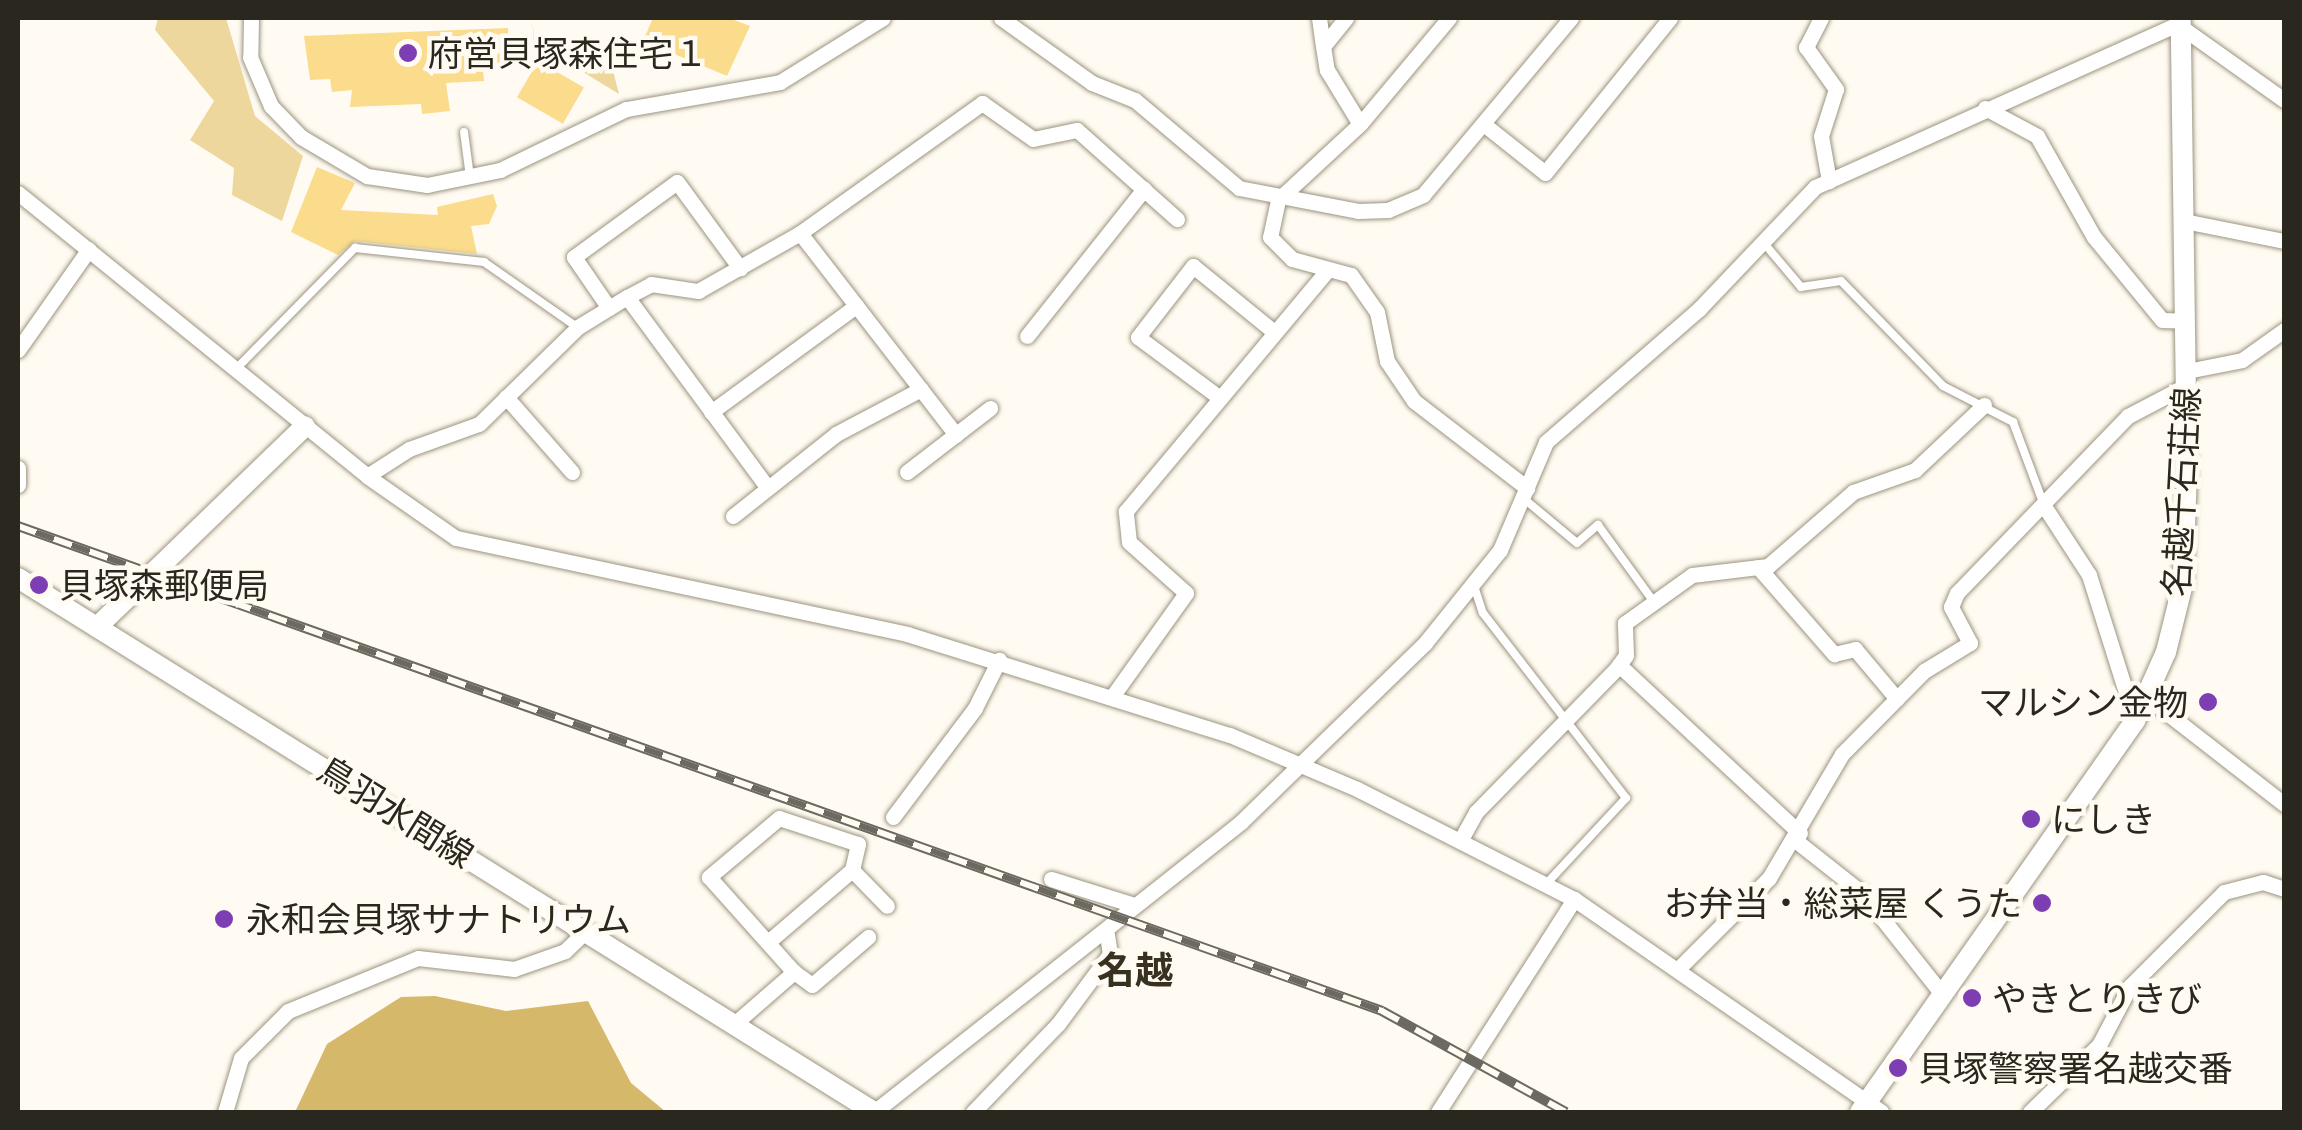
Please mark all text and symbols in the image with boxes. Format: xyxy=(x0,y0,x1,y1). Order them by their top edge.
place label: 府営貝塚森住宅１ xyxy=(428,32,708,74)
marker: 府営貝塚森住宅１ xyxy=(397,42,419,64)
street label: 名越千石荘線 xyxy=(2155,386,2207,598)
place label: 貝塚森郵便局 xyxy=(59,564,269,606)
marker: 貝塚森郵便局 xyxy=(28,574,50,596)
place label: マルシン金物 xyxy=(1978,681,2188,723)
marker: マルシン金物 xyxy=(2197,691,2219,713)
street label: 鳥羽水間線 xyxy=(311,748,481,876)
place label: にしき xyxy=(2051,798,2156,840)
marker: にしき xyxy=(2020,808,2042,830)
place label: お弁当・総菜屋 くうた xyxy=(1663,882,2022,924)
marker: お弁当・総菜屋 くうた xyxy=(2031,892,2053,914)
place label: 永和会貝塚サナトリウム xyxy=(246,898,631,940)
marker: 永和会貝塚サナトリウム xyxy=(211,906,237,932)
district label: 名越 xyxy=(1097,947,1173,993)
place label: やきとりきび xyxy=(1992,977,2202,1019)
marker: やきとりきび xyxy=(1961,987,1983,1009)
place label: 貝塚警察署名越交番 xyxy=(1918,1047,2233,1089)
marker: 貝塚警察署名越交番 xyxy=(1887,1057,1909,1079)

